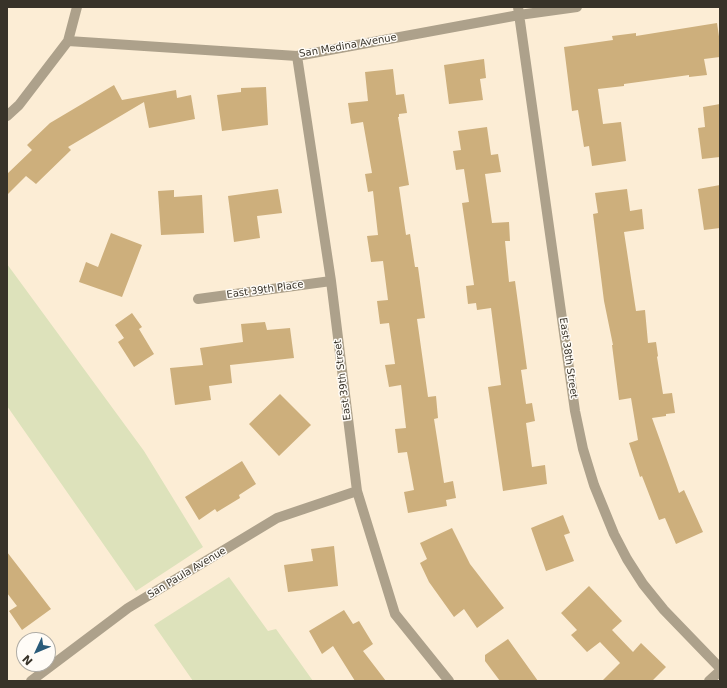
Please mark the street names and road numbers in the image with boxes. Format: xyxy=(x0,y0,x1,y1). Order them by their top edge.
street label: San Medina Avenue xyxy=(298,32,398,60)
street label: East 39th Place xyxy=(226,279,304,301)
street label: East 38th Street xyxy=(556,317,580,399)
street label: East 39th Street xyxy=(332,339,354,421)
street label: San Paula Avenue xyxy=(146,545,228,601)

